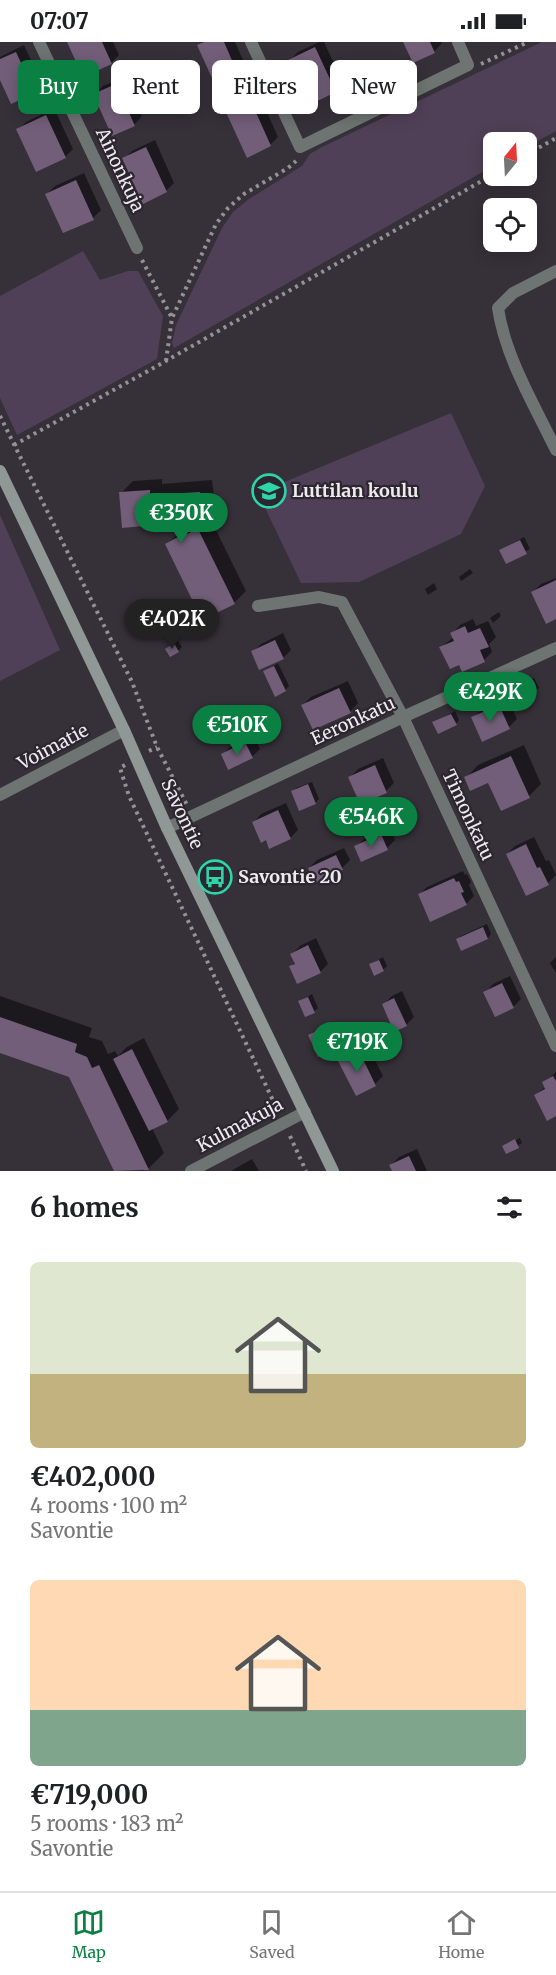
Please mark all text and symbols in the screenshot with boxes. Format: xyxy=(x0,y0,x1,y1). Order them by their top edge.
text: 07:07 xyxy=(30,7,89,35)
chip: Buy xyxy=(18,60,99,114)
chip: Rent xyxy=(111,60,200,114)
chip: Filters xyxy=(212,60,318,114)
chip: New xyxy=(330,60,417,114)
street label: Ainonkuja xyxy=(91,123,150,216)
north arrow xyxy=(483,132,537,186)
map controls xyxy=(483,132,537,252)
button: locate xyxy=(483,198,537,252)
school or university icon: Luttilan koulu xyxy=(251,473,287,509)
place label: Luttilan koulu xyxy=(292,479,419,502)
pin: €350K xyxy=(139,493,223,544)
text: €350K xyxy=(149,500,213,525)
pin: €402K xyxy=(130,599,214,650)
text: €402K xyxy=(139,606,205,631)
pin: €429K xyxy=(448,672,532,723)
text: €429K xyxy=(458,679,522,704)
street label: Eeronkatu xyxy=(307,691,399,750)
pin: €510K xyxy=(195,705,279,756)
text: €510K xyxy=(206,712,268,737)
street label: Voimatie xyxy=(13,718,92,775)
street label: Timonkatu xyxy=(437,766,500,864)
street label: Savontie xyxy=(156,775,209,853)
pin: €546K xyxy=(329,797,413,848)
text: €546K xyxy=(338,804,404,829)
bus stop icon: Savontie 20 xyxy=(197,859,233,895)
place label: Savontie 20 xyxy=(238,865,342,888)
pin: €719K xyxy=(315,1022,399,1073)
text: €719K xyxy=(326,1029,388,1054)
street label: Kulmakuja xyxy=(193,1092,287,1157)
text: 6 homes xyxy=(30,1191,139,1224)
icon: filters xyxy=(493,1191,526,1224)
icon: home xyxy=(224,1301,332,1409)
text: €402,000 xyxy=(30,1460,155,1493)
text: 4 rooms · 100 m² xyxy=(30,1493,187,1518)
text: Savontie xyxy=(30,1518,113,1543)
icon: home xyxy=(224,1619,332,1727)
text: €719,000 xyxy=(30,1778,148,1811)
text: 5 rooms · 183 m² xyxy=(30,1811,183,1836)
text: Savontie xyxy=(30,1836,113,1861)
tab: Map xyxy=(72,1906,106,1962)
tab: Saved xyxy=(249,1906,295,1962)
tab: Home xyxy=(438,1906,484,1962)

